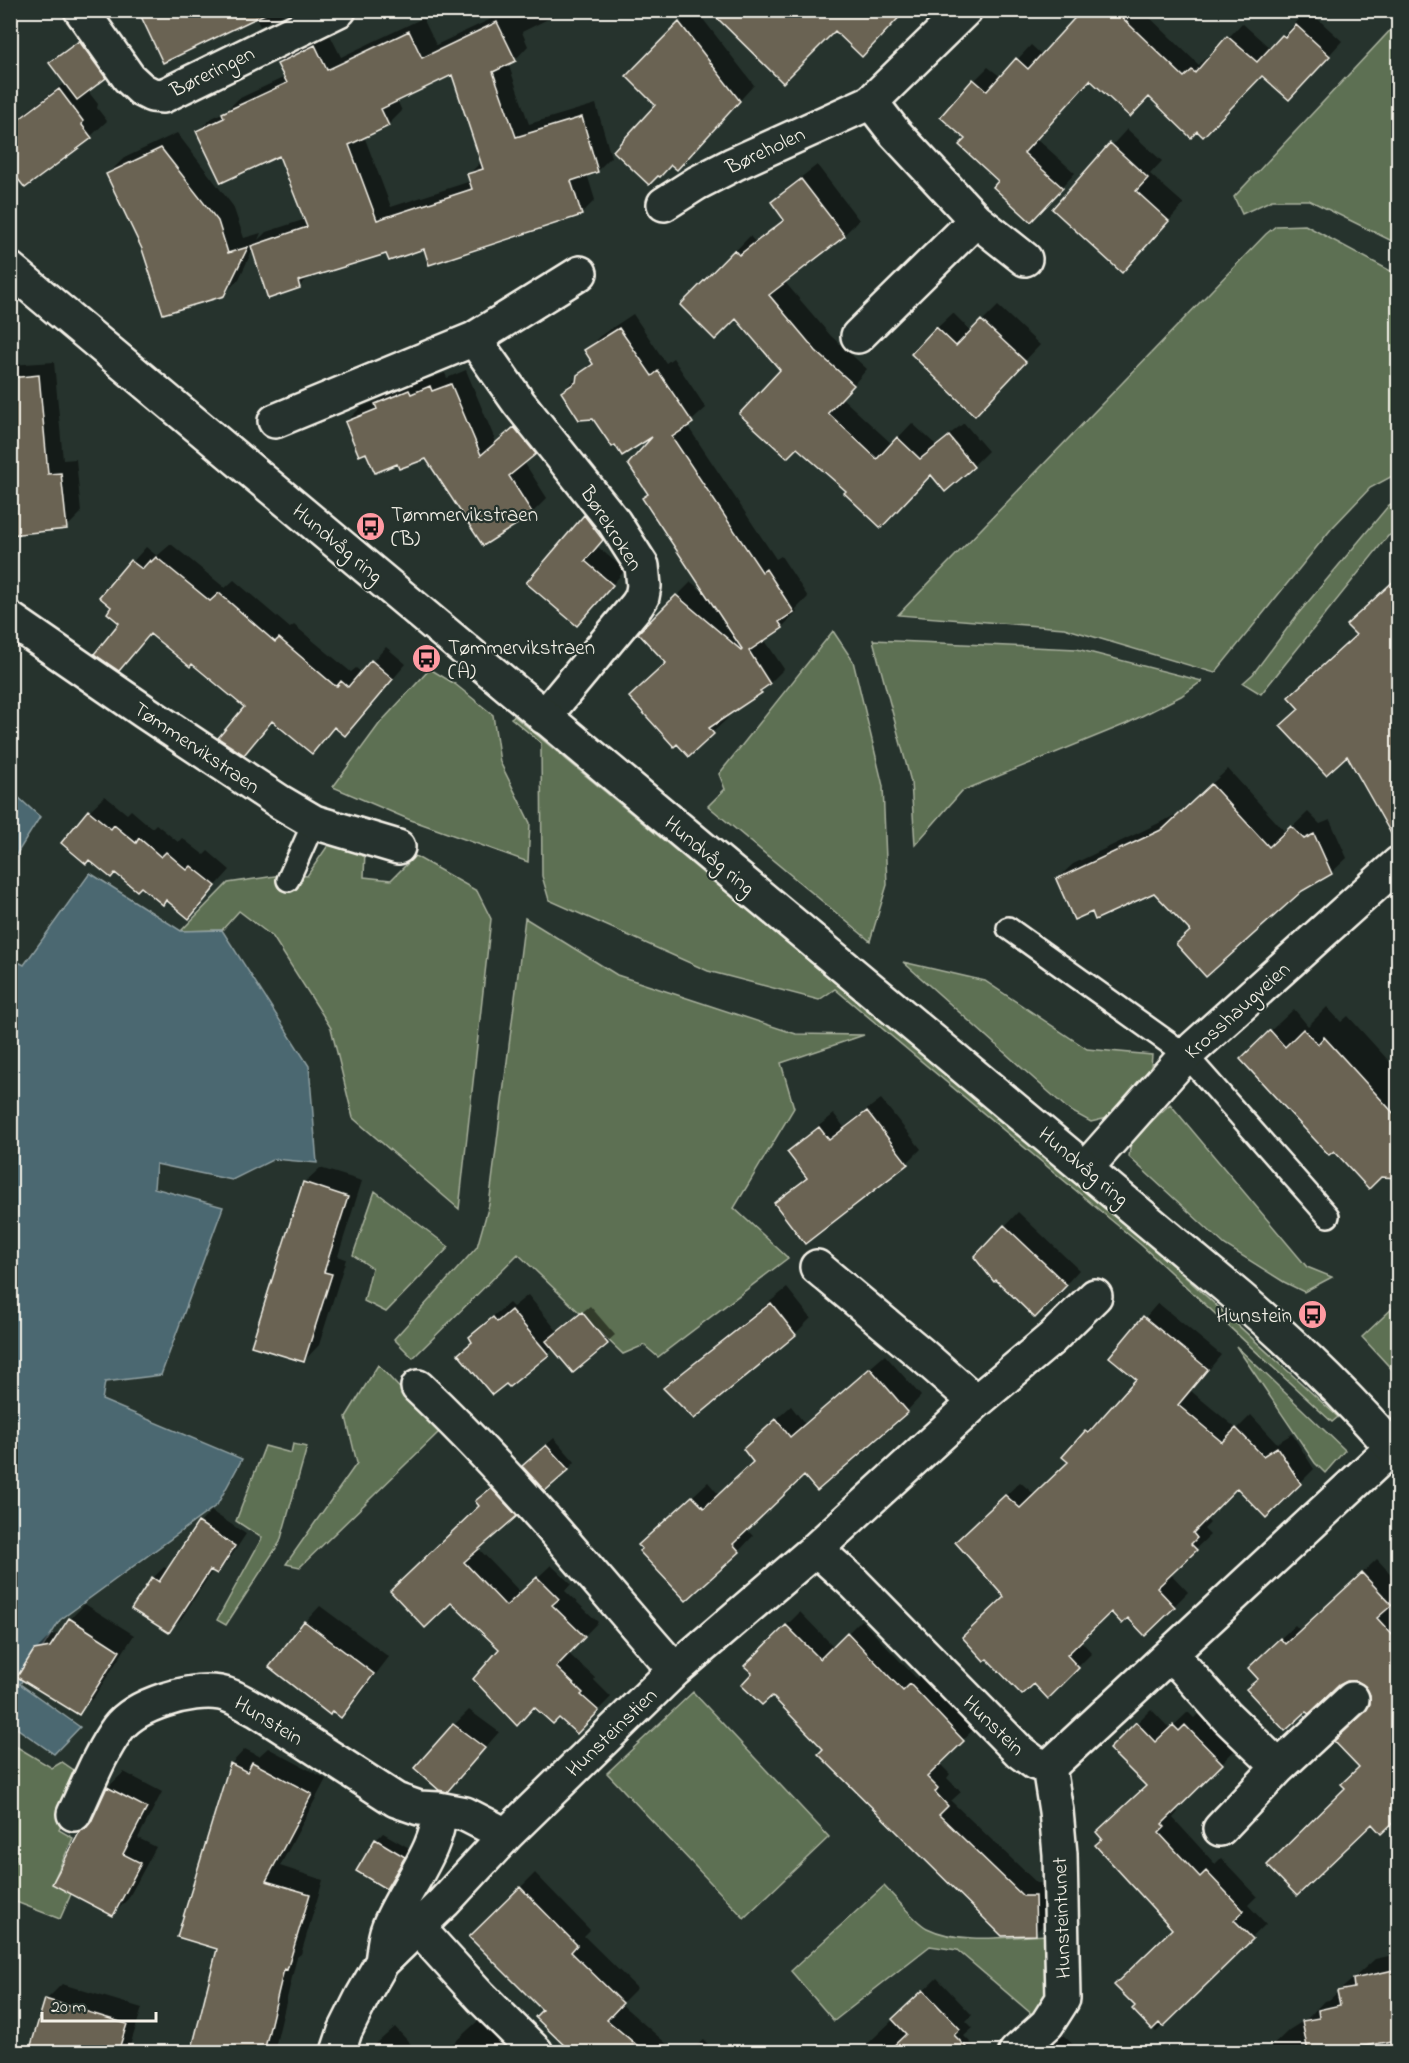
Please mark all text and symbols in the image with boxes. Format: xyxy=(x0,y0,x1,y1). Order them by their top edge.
street label: Børeringen xyxy=(165,39,261,108)
street label: Børeholen xyxy=(720,120,810,184)
street label: Børekroken xyxy=(571,480,649,577)
street label: Hundvåg ring xyxy=(283,498,389,593)
place label: Tømmervikstraen (B) xyxy=(391,501,538,555)
bus stop icon: Tømmervikstraen (B) xyxy=(354,510,386,542)
place label: Tømmervikstraen (A) xyxy=(448,634,595,688)
bus stop icon: Tømmervikstraen (A) xyxy=(411,643,443,675)
street label: Tømmervikstraen xyxy=(127,695,265,802)
street label: Hundvåg ring xyxy=(655,810,761,905)
street label: Krosshaugveien xyxy=(1179,956,1299,1069)
street label: Hundvåg ring xyxy=(1029,1121,1135,1216)
bus stop icon: Hunstein xyxy=(1297,1299,1329,1331)
place label: Hunstein xyxy=(1216,1302,1292,1332)
street label: Hunsteinstien xyxy=(560,1682,665,1785)
street label: Hunstein xyxy=(228,1689,308,1754)
street label: Hunstein xyxy=(955,1689,1030,1764)
street label: Hunsteintunet xyxy=(1046,1857,1080,1979)
scale bar xyxy=(42,1985,156,2023)
text: 20 m xyxy=(51,1995,86,2021)

